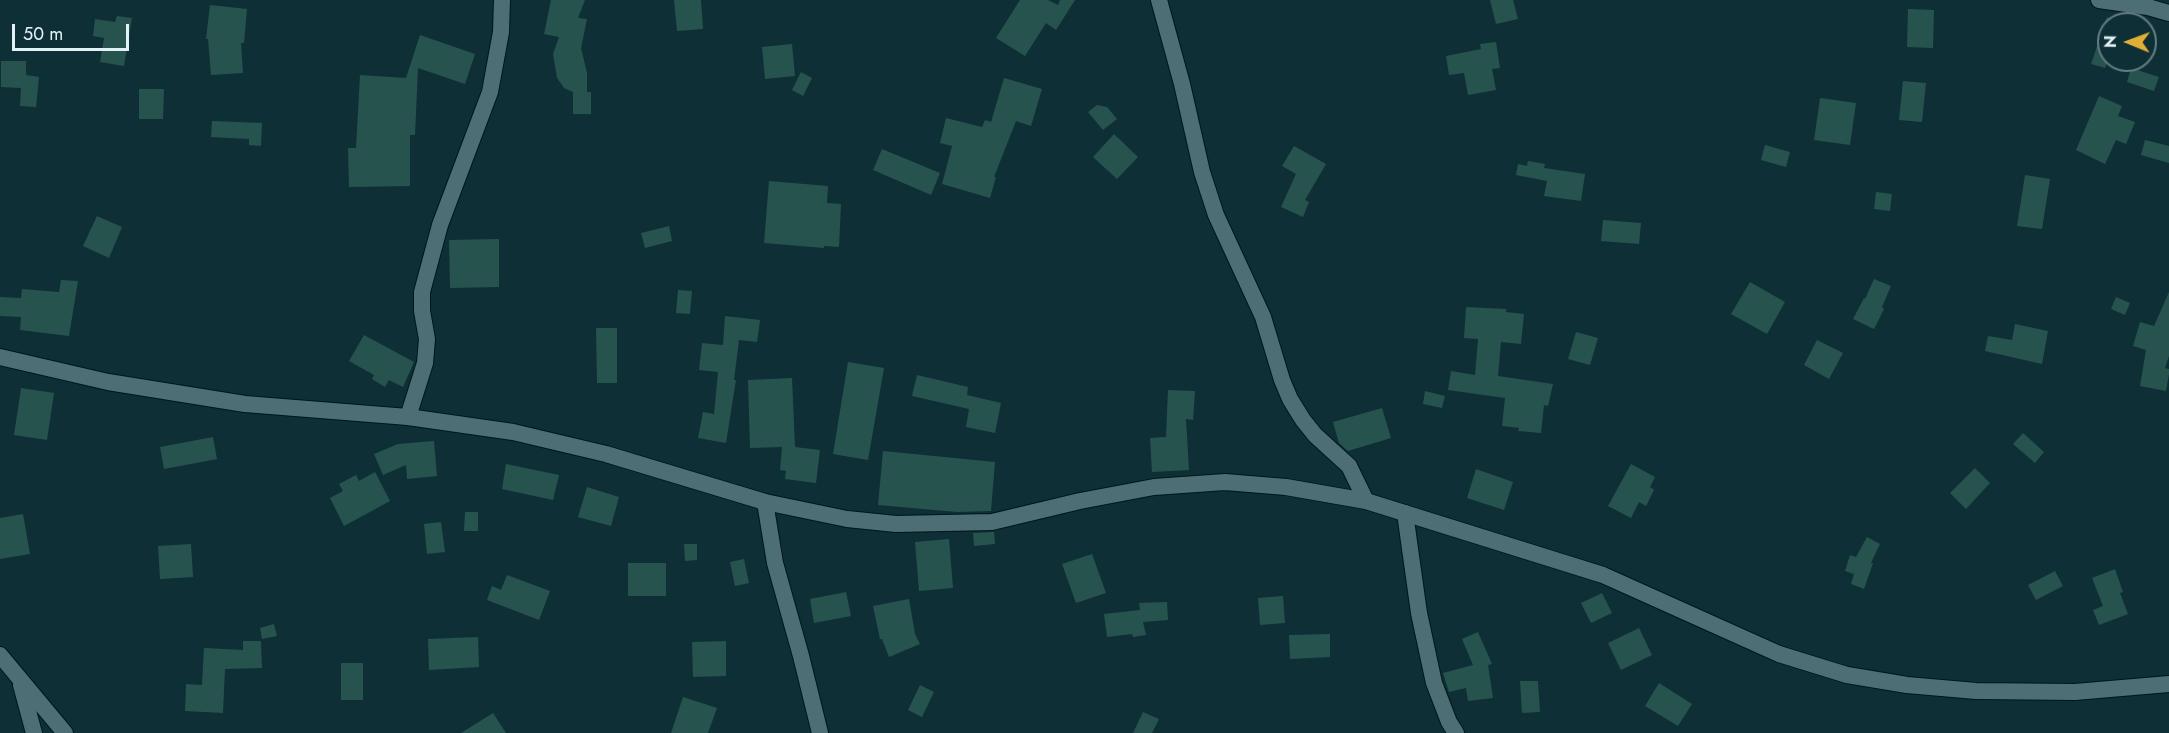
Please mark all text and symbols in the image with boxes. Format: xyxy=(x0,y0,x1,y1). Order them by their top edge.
scale bar xyxy=(15,12,132,50)
north arrow xyxy=(2097,12,2157,72)
text: 50 m xyxy=(23,21,63,47)
text: N xyxy=(2099,35,2122,48)

